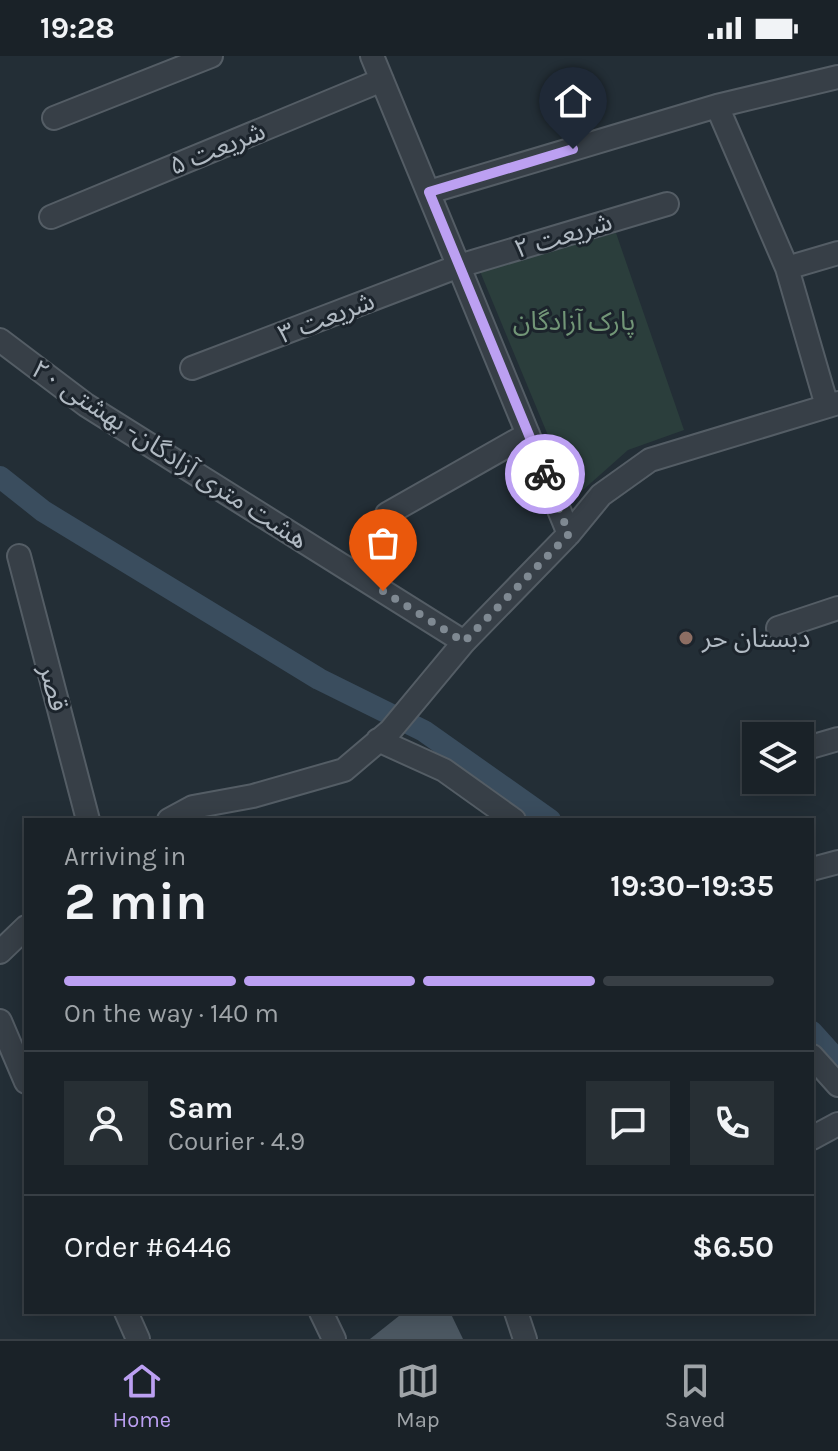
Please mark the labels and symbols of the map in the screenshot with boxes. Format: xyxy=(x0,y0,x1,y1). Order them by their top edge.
pin xyxy=(539,67,607,149)
street label: ۵ شریعت xyxy=(165,115,270,182)
street label: ۲ شریعت xyxy=(510,206,616,265)
street label: ۳ شریعت xyxy=(274,285,379,350)
park label: پارک آزادگان xyxy=(513,306,635,338)
street label: هشت متری آزادگان- بهشتی ۲۰ xyxy=(26,353,314,555)
courier xyxy=(505,434,585,514)
pin xyxy=(349,509,417,591)
place label: دبستان حر xyxy=(701,623,810,654)
marker: دبستان حر xyxy=(677,629,695,647)
street label: قصر xyxy=(32,661,75,715)

